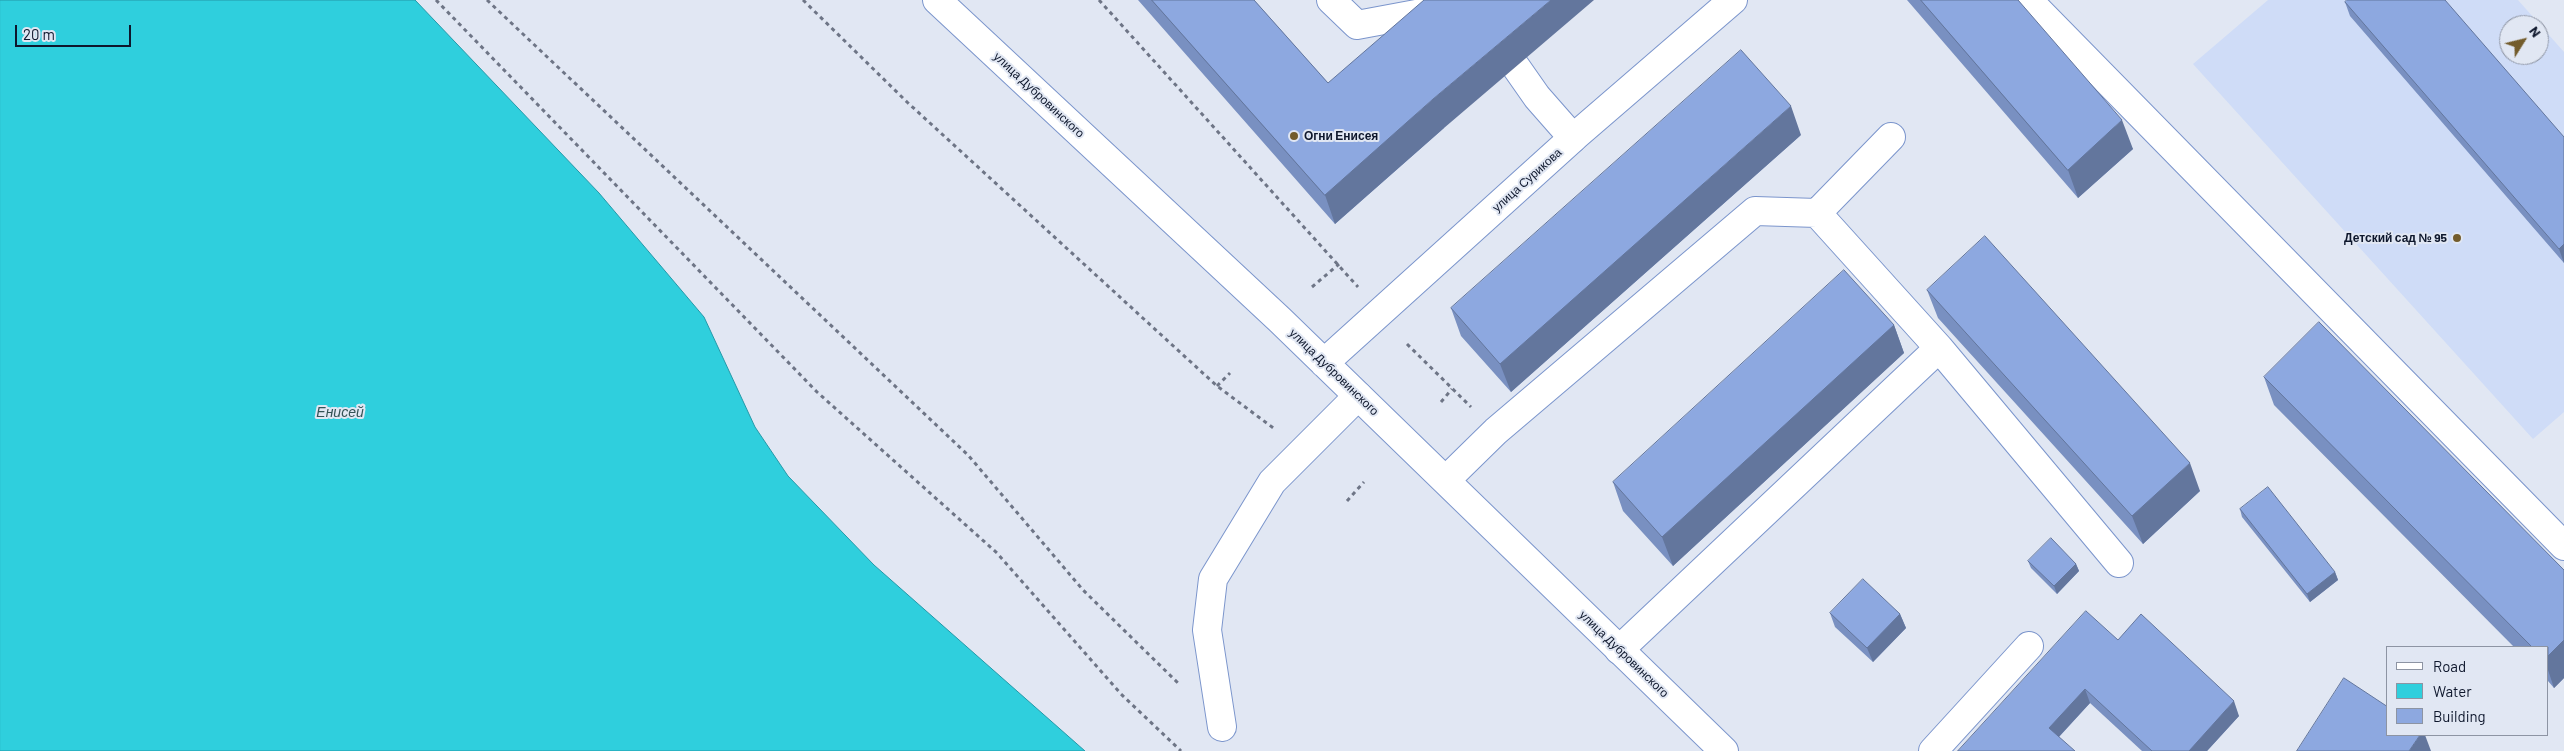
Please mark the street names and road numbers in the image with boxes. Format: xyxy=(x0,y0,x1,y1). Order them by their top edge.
street label: улица Дубровинского xyxy=(991,49,1087,141)
street label: улица Сурикова xyxy=(1489,145,1565,215)
street label: улица Дубровинского xyxy=(1286,326,1382,418)
street label: улица Дубровинского xyxy=(1576,608,1672,700)

